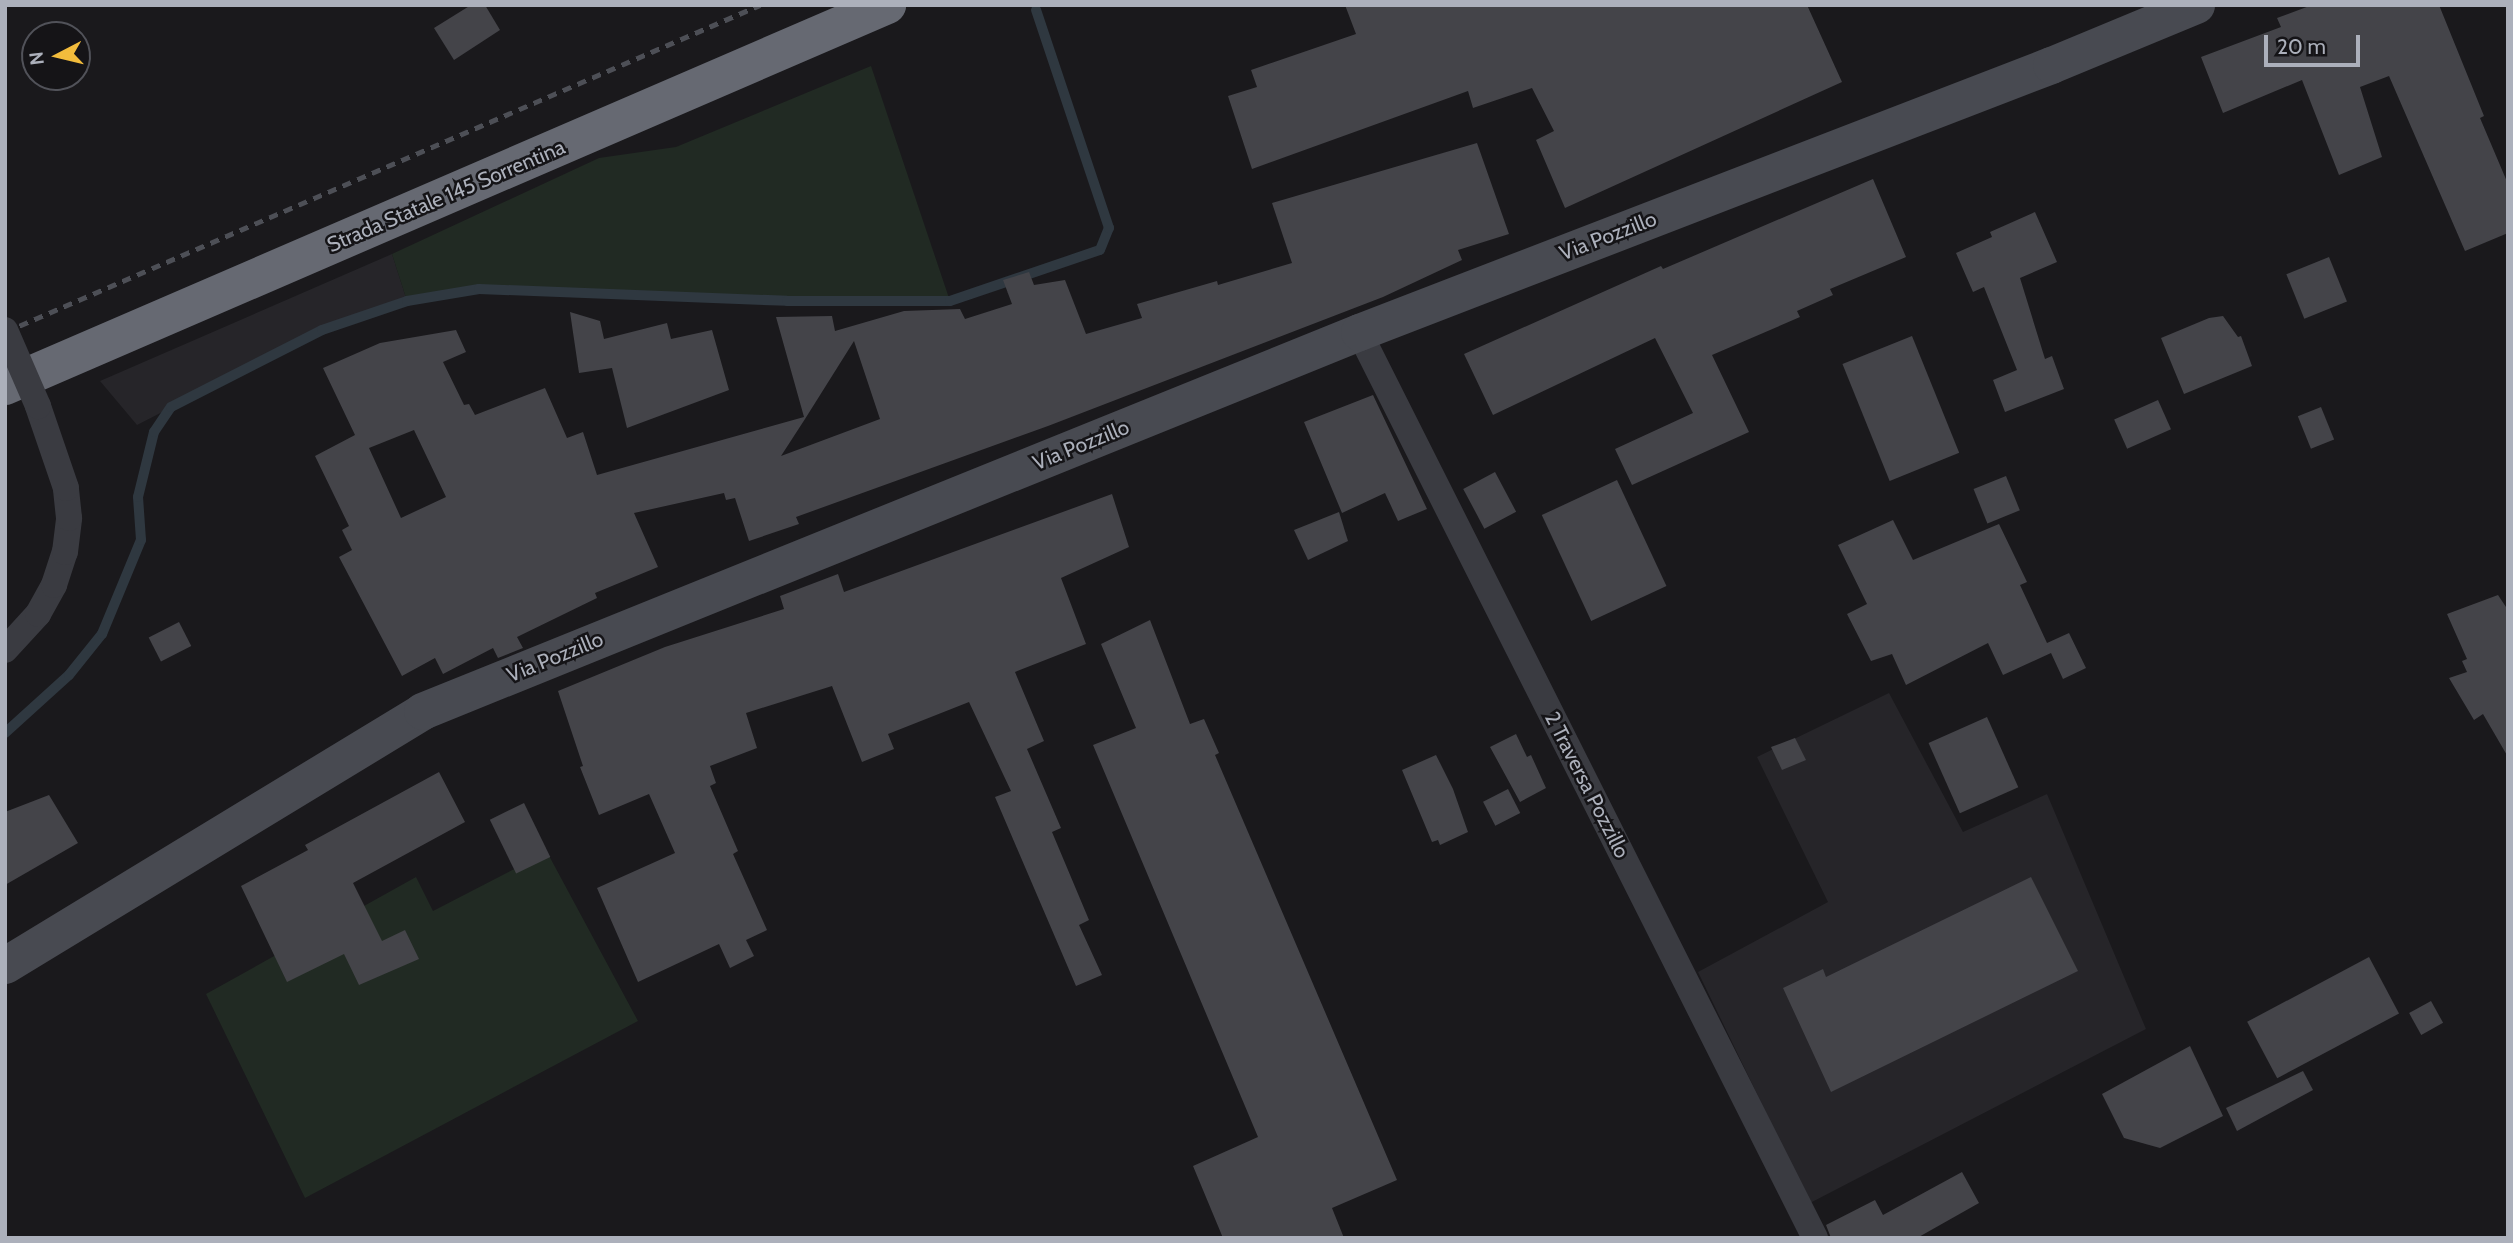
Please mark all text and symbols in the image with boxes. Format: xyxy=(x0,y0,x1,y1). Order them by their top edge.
north arrow xyxy=(21,21,91,91)
scale bar xyxy=(2268,21,2364,65)
text: 20 m xyxy=(2277,34,2326,59)
text: N xyxy=(24,50,49,66)
street label: Strada Statale 145 Sorrentina xyxy=(323,134,569,258)
street label: Via Pozzillo xyxy=(1556,206,1660,266)
street label: Via Pozzillo xyxy=(1029,414,1133,476)
street label: Via Pozzillo xyxy=(503,626,607,688)
street label: 2 Traversa Pozzillo xyxy=(1539,708,1635,862)

